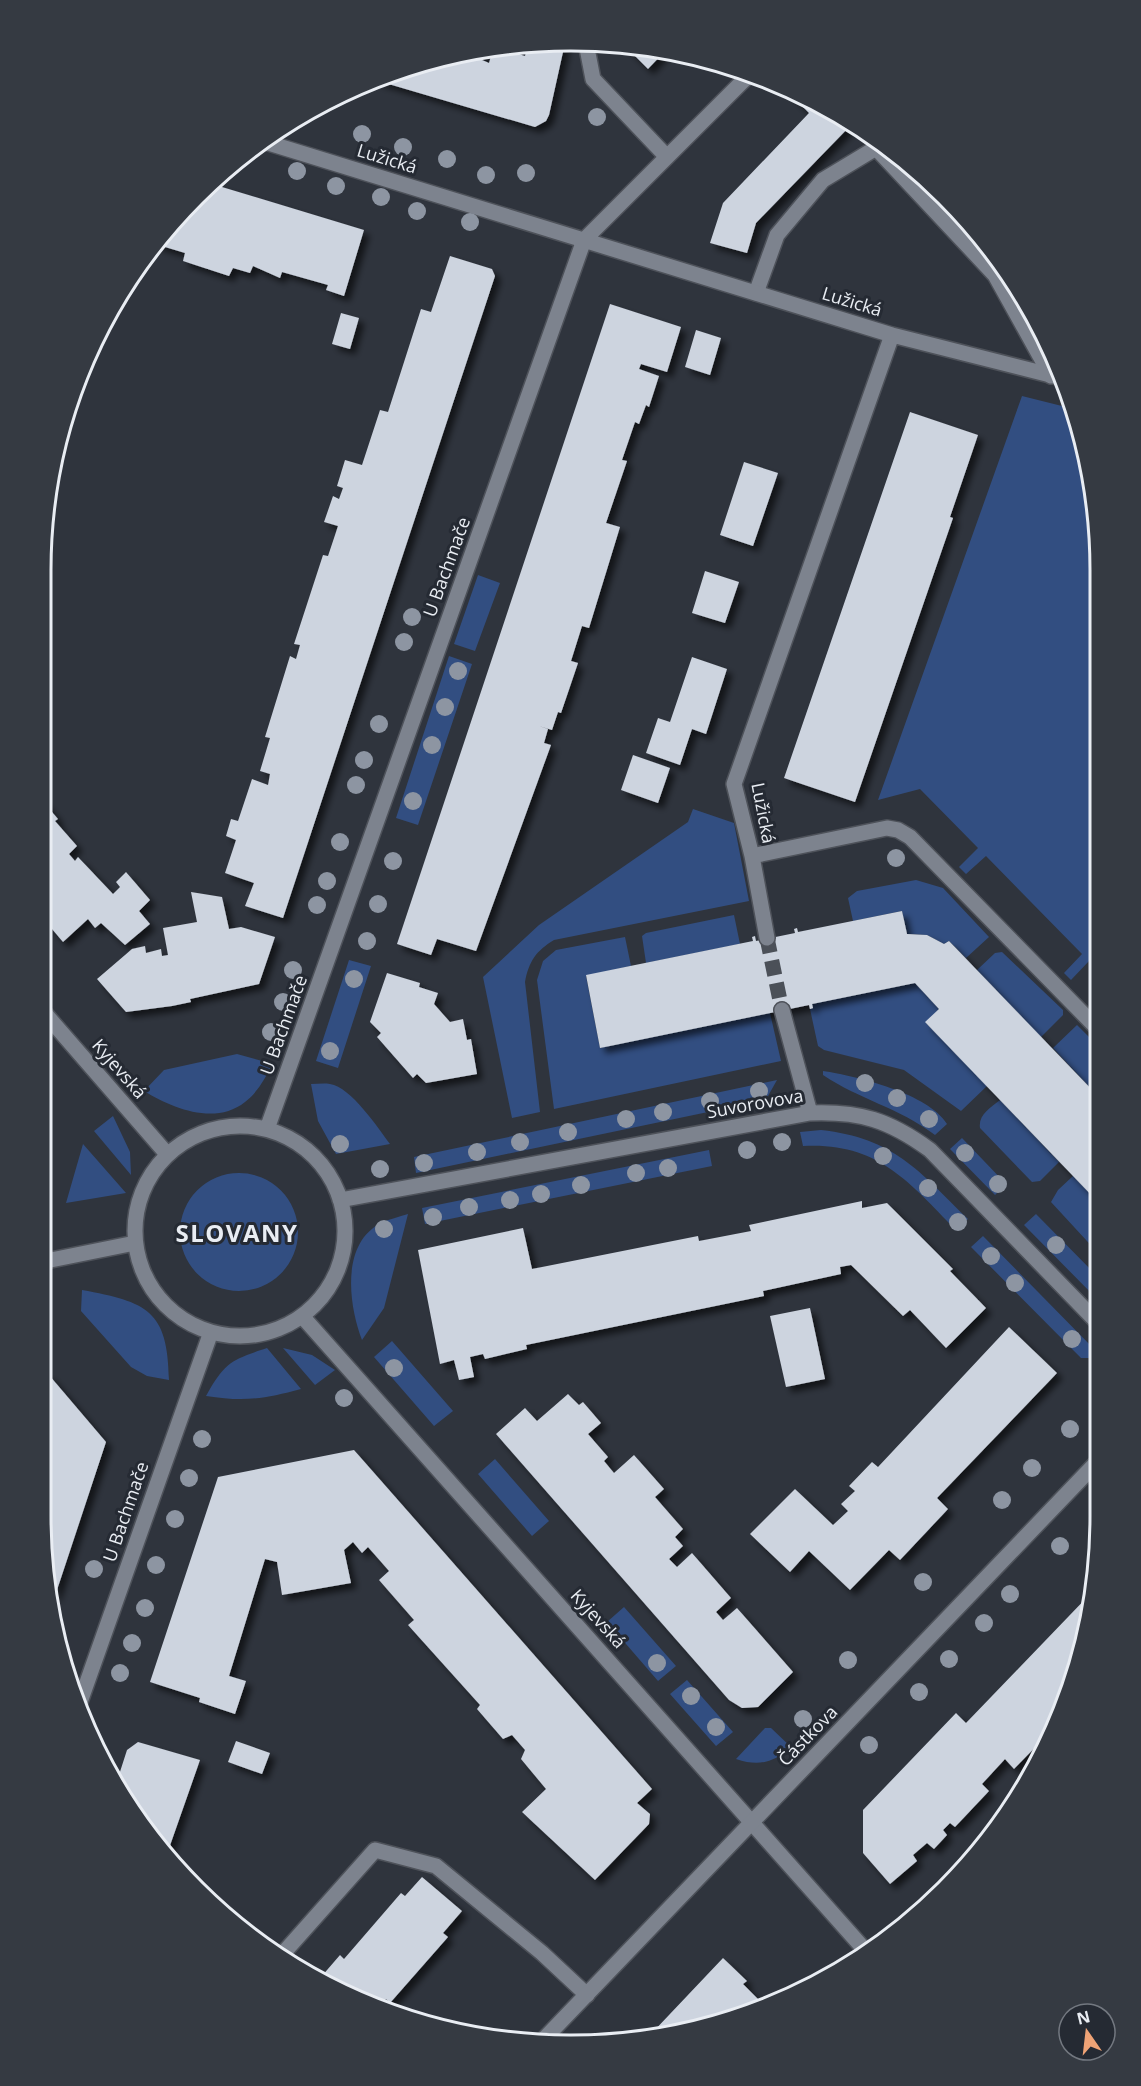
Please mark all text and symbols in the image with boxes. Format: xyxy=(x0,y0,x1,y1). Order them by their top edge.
street label: Lužická xyxy=(354,138,420,179)
street label: Lužická xyxy=(819,281,885,322)
street label: U Bachmače xyxy=(417,513,475,620)
street label: Lužická xyxy=(746,780,782,845)
street label: U Bachmače xyxy=(254,971,312,1078)
street label: Kyjevská xyxy=(87,1033,152,1103)
street label: Suvorovova xyxy=(705,1083,805,1123)
district label: SLOVANY xyxy=(175,1216,299,1249)
street label: U Bachmače xyxy=(97,1458,153,1565)
street label: Kyjevská xyxy=(566,1584,632,1653)
street label: Částkova xyxy=(772,1700,842,1771)
north arrow xyxy=(1057,2002,1117,2062)
text: N xyxy=(1074,2005,1092,2030)

